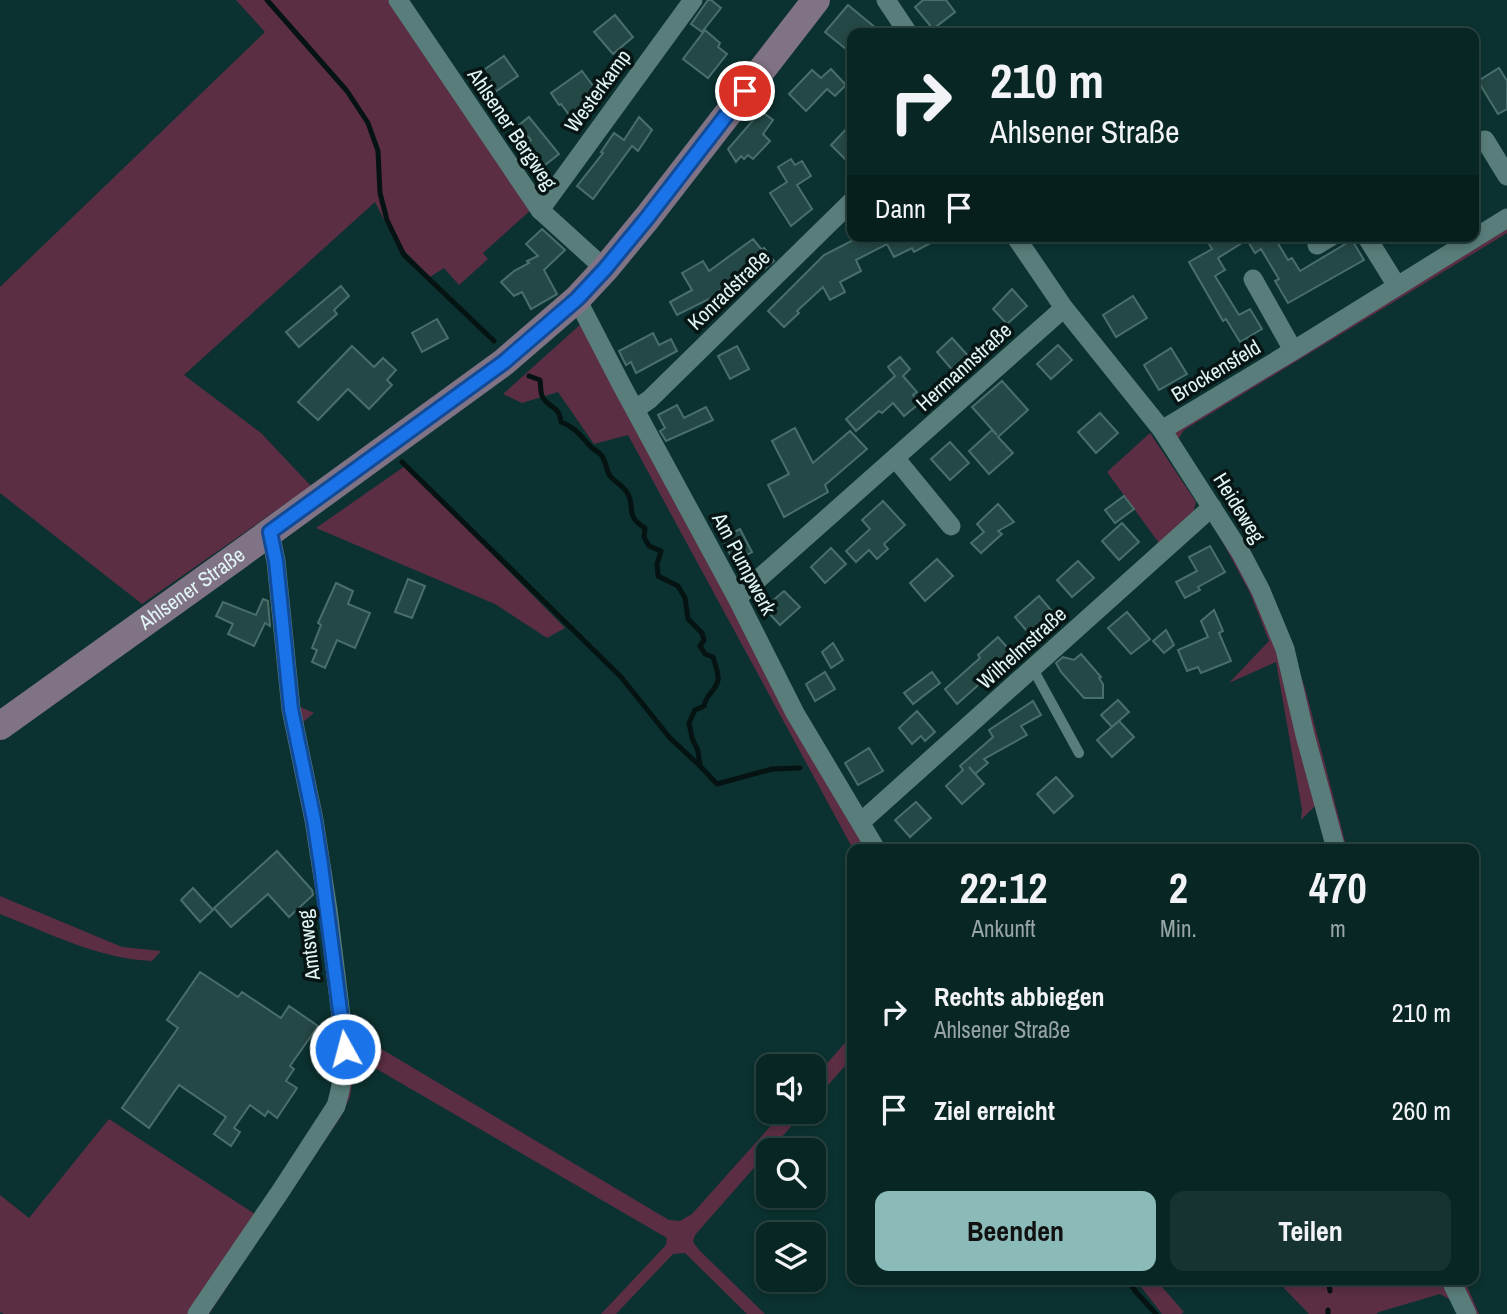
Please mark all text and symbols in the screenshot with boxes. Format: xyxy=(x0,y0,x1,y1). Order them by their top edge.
street label: Westerkamp xyxy=(558,43,638,138)
text: 210 m xyxy=(990,47,1104,113)
icon: right xyxy=(875,56,966,147)
street label: Ahlsener Bergweg xyxy=(460,61,564,196)
pin xyxy=(715,61,775,121)
icon: arrive xyxy=(726,72,764,110)
text: Ahlsener Straße xyxy=(990,110,1180,153)
icon: arrive xyxy=(940,189,978,227)
text: Dann xyxy=(875,191,926,226)
street label: Konradstraße xyxy=(681,243,776,336)
street label: Hermannstraße xyxy=(910,316,1018,417)
street label: Brockensfeld xyxy=(1166,333,1266,409)
street label: Heideweg xyxy=(1207,467,1272,549)
street label: Am Pumpwerk xyxy=(705,507,784,620)
street label: Ahlsener Straße xyxy=(132,540,251,637)
street label: Wilhelmstraße xyxy=(971,600,1073,696)
text: 22:12 xyxy=(959,860,1048,916)
text: 2 xyxy=(1169,860,1188,916)
text: 470 xyxy=(1309,860,1367,916)
street label: Amtsweg xyxy=(290,908,327,983)
text: Ankunft xyxy=(971,913,1035,944)
text: Min. xyxy=(1160,913,1197,944)
text: m xyxy=(1330,913,1346,944)
text: Rechts abbiegen xyxy=(934,979,1105,1014)
icon: right xyxy=(875,993,913,1031)
text: 210 m xyxy=(1392,995,1451,1030)
position arrow xyxy=(308,1012,382,1086)
text: Ahlsener Straße xyxy=(934,1014,1070,1045)
map controls xyxy=(756,1054,826,1292)
button: sound xyxy=(756,1054,826,1124)
icon: arrive xyxy=(875,1091,913,1129)
text: Ziel erreicht xyxy=(934,1093,1055,1128)
text: 260 m xyxy=(1392,1093,1451,1128)
button: search xyxy=(756,1138,826,1208)
button: Beenden xyxy=(875,1191,1156,1271)
button: Teilen xyxy=(1170,1191,1451,1271)
button: layers xyxy=(756,1222,826,1292)

